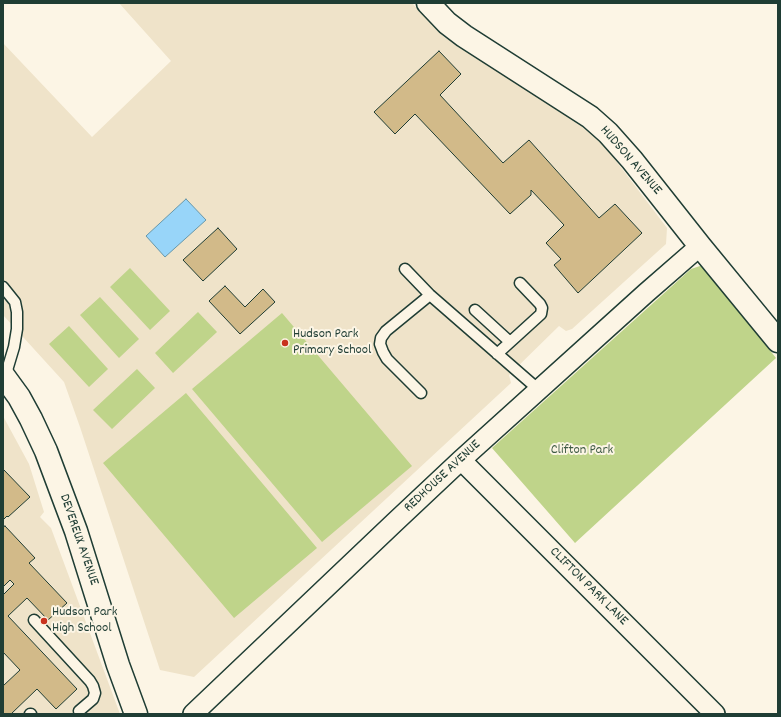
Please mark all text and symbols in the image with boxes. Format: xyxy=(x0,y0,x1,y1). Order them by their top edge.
street label: HUDSON AVENUE xyxy=(595,123,665,199)
place label: Hudson Park Primary School xyxy=(293,327,371,360)
marker: Hudson Park Primary School xyxy=(280,338,290,348)
street label: REDHOUSE AVENUE xyxy=(401,437,485,517)
park label: Clifton Park xyxy=(551,443,613,459)
street label: DEVEREUX AVENUE xyxy=(55,492,101,588)
street label: CLIFTON PARK LANE xyxy=(545,544,631,630)
place label: Hudson Park High School xyxy=(52,605,117,638)
marker: Hudson Park High School xyxy=(39,616,49,626)

